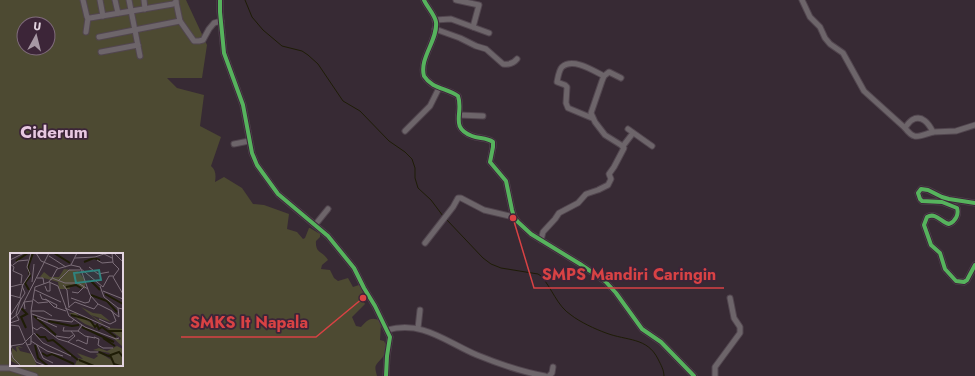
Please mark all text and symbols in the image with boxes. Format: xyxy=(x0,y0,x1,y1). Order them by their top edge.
north arrow xyxy=(16,16,56,56)
text: U xyxy=(32,18,42,34)
district label: Ciderum xyxy=(20,120,88,144)
inset map xyxy=(10,253,123,366)
callout: SMPS Mandiri Caringin xyxy=(534,260,724,288)
text: SMPS Mandiri Caringin xyxy=(542,263,716,286)
callout: SMKS It Napala xyxy=(181,309,316,337)
text: SMKS It Napala xyxy=(190,311,308,334)

